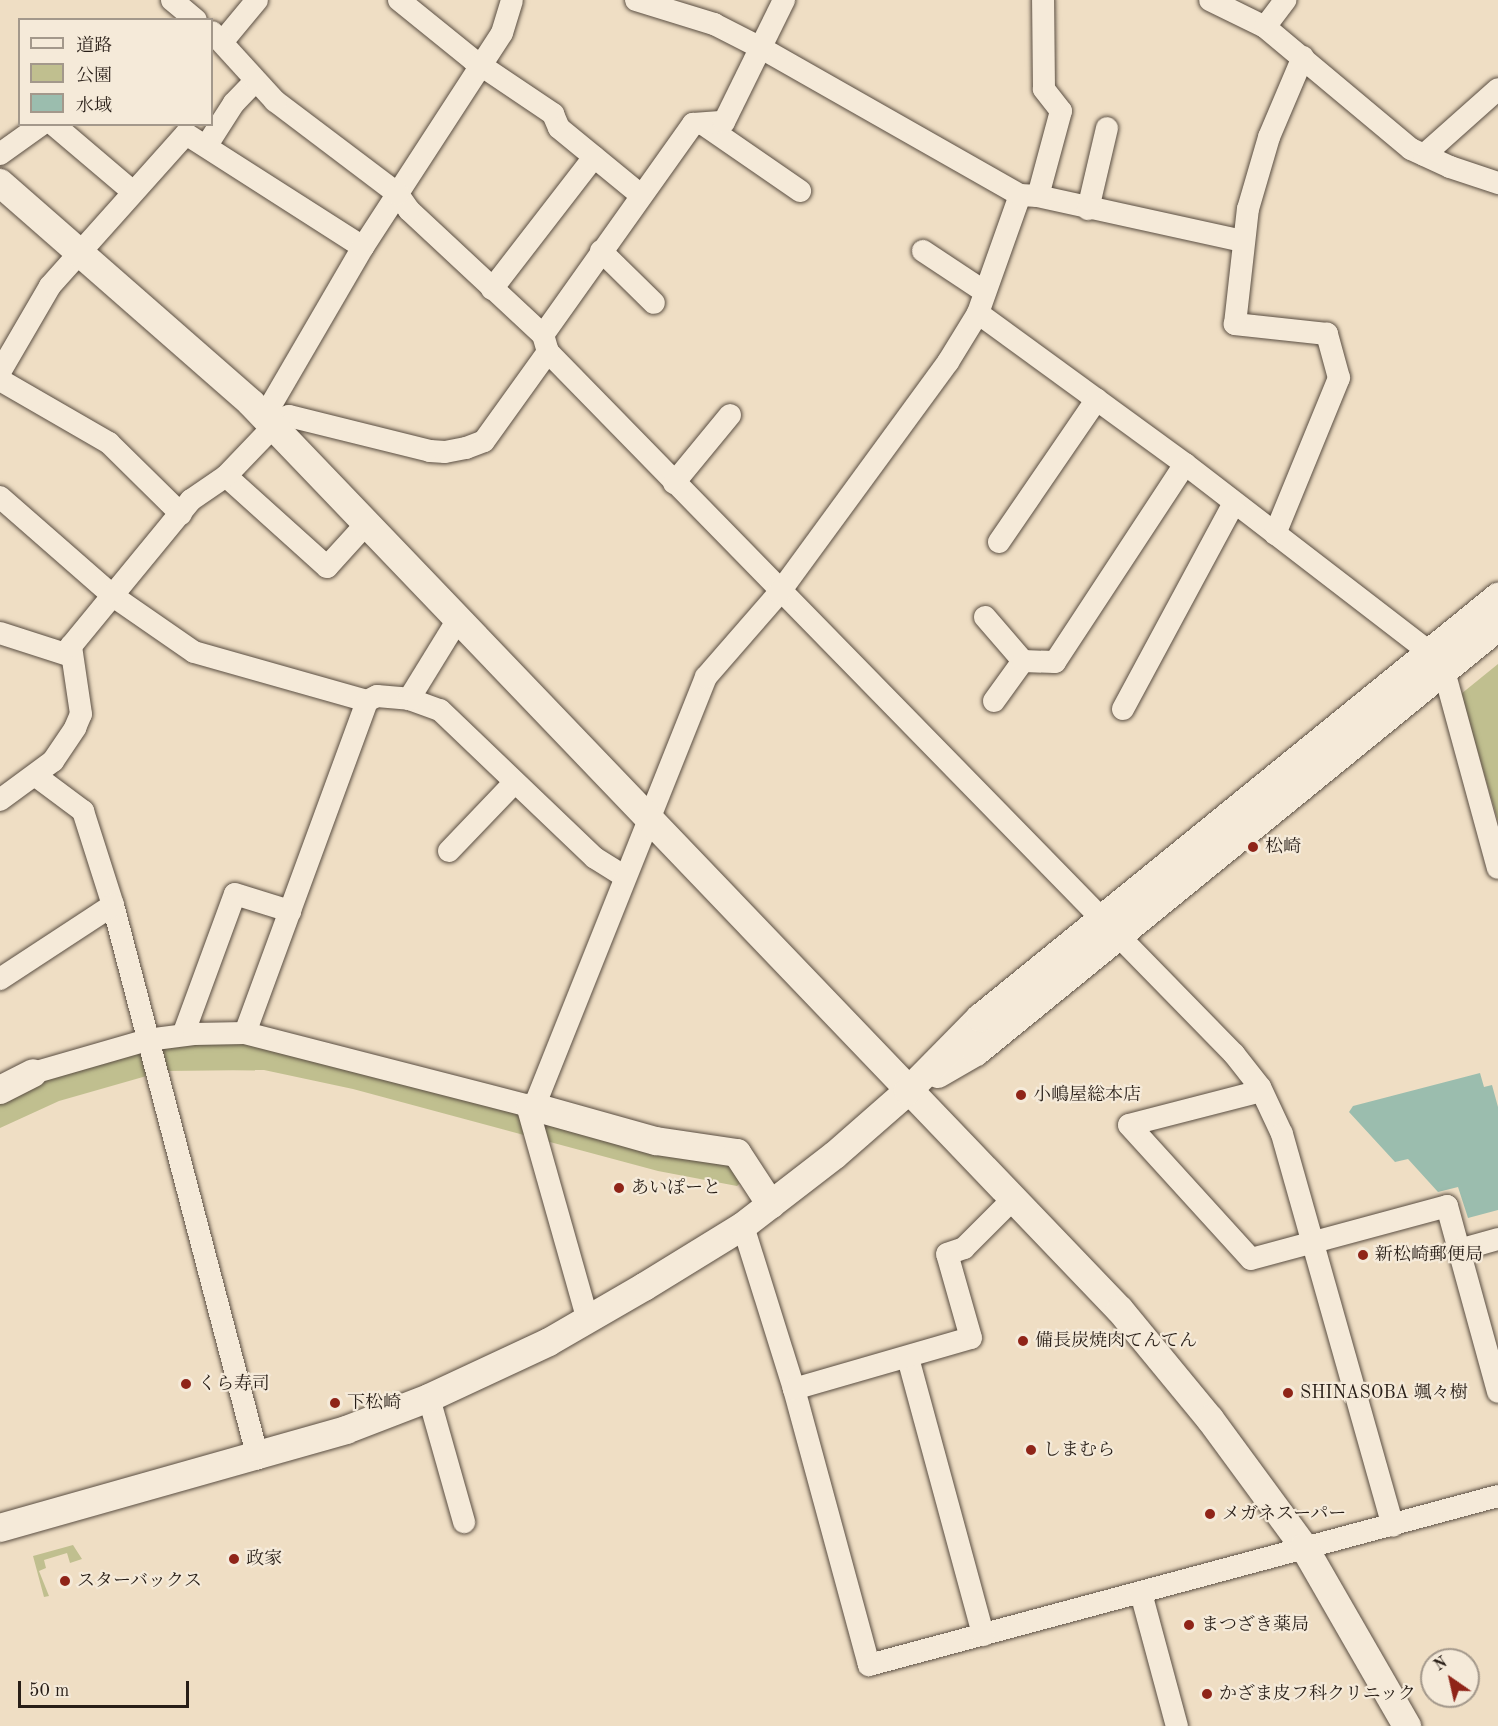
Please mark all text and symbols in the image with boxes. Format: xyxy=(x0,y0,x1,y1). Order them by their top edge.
legend xyxy=(18,18,213,126)
text: 道路 xyxy=(76,37,112,55)
text: 公園 xyxy=(76,67,112,85)
text: 水域 xyxy=(76,97,112,115)
place label: 松崎 xyxy=(1265,836,1301,858)
marker: 松崎 xyxy=(1246,840,1260,854)
place label: 小嶋屋総本店 xyxy=(1033,1084,1141,1106)
marker: 小嶋屋総本店 xyxy=(1014,1088,1028,1102)
place label: あいぽーと xyxy=(631,1177,721,1199)
marker: あいぽーと xyxy=(612,1181,626,1195)
place label: 新松崎郵便局 xyxy=(1375,1244,1483,1266)
marker: 新松崎郵便局 xyxy=(1356,1248,1370,1262)
place label: 備長炭焼肉てんてん xyxy=(1035,1330,1197,1352)
marker: 備長炭焼肉てんてん xyxy=(1016,1334,1030,1348)
place label: くら寿司 xyxy=(198,1373,270,1395)
marker: くら寿司 xyxy=(179,1377,193,1391)
place label: SHINASOBA 颯々樹 xyxy=(1300,1382,1468,1404)
marker: SHINASOBA 颯々樹 xyxy=(1281,1386,1295,1400)
place label: 下松崎 xyxy=(347,1392,401,1414)
marker: 下松崎 xyxy=(328,1396,342,1410)
place label: しまむら xyxy=(1043,1439,1115,1461)
marker: しまむら xyxy=(1024,1443,1038,1457)
place label: メガネスーパー xyxy=(1222,1503,1347,1525)
marker: メガネスーパー xyxy=(1203,1507,1217,1521)
place label: 政家 xyxy=(246,1548,282,1570)
marker: 政家 xyxy=(227,1552,241,1566)
place label: スターバックス xyxy=(77,1570,203,1592)
marker: スターバックス xyxy=(58,1574,72,1588)
place label: まつざき薬局 xyxy=(1201,1614,1309,1636)
marker: まつざき薬局 xyxy=(1182,1618,1196,1632)
north arrow xyxy=(1420,1648,1480,1708)
text: N xyxy=(1432,1655,1451,1675)
scale bar xyxy=(21,1669,192,1707)
text: 50 m xyxy=(29,1682,69,1700)
place label: かざま皮フ科クリニック xyxy=(1219,1683,1417,1705)
marker: かざま皮フ科クリニック xyxy=(1200,1687,1214,1701)

